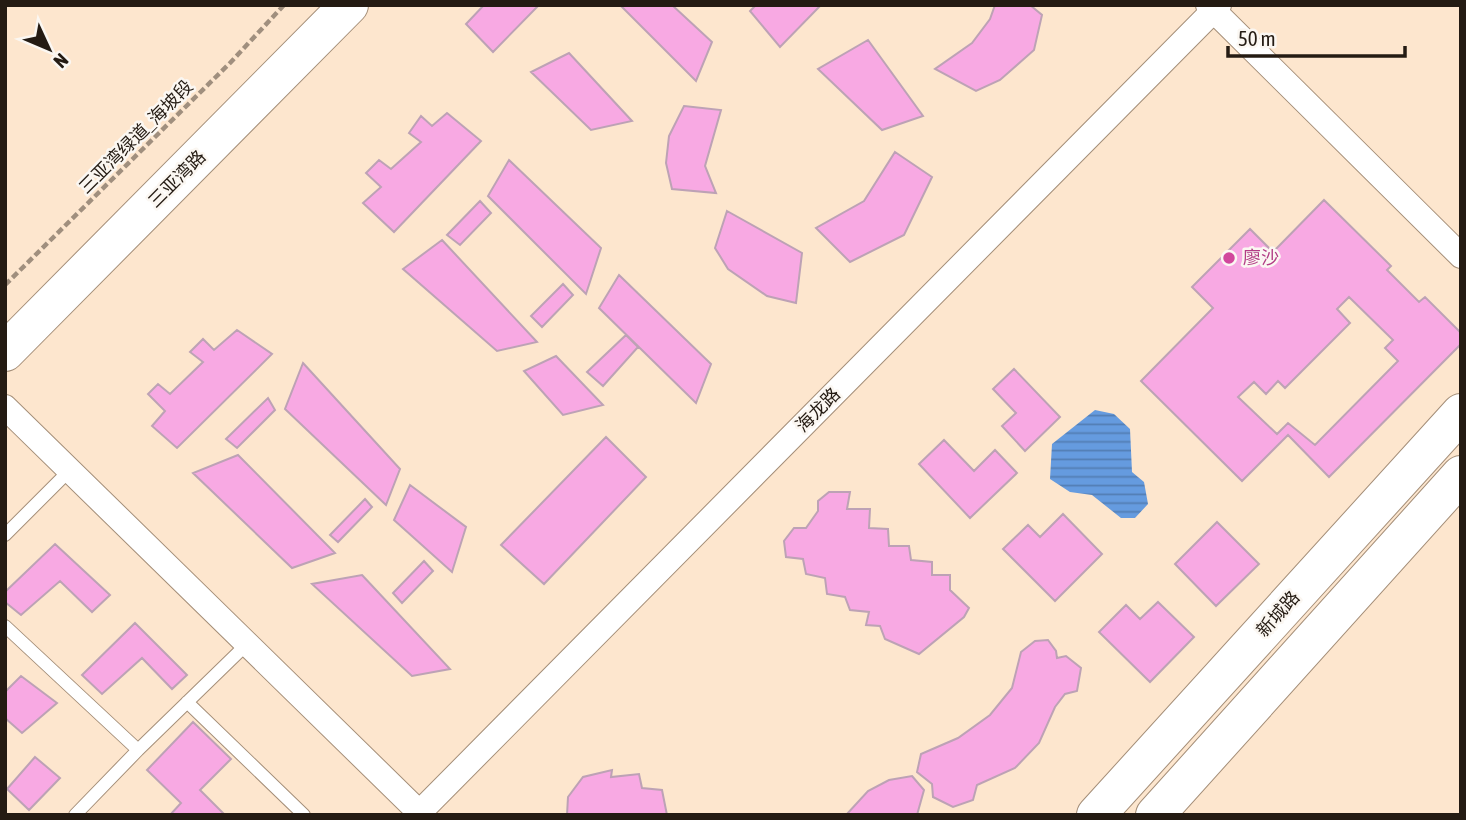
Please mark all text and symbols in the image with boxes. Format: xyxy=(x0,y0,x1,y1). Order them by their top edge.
north arrow xyxy=(14,14,84,84)
scale bar xyxy=(1228,14,1405,58)
text: 50 m xyxy=(1238,26,1276,50)
text: N xyxy=(49,49,73,72)
street label: 三亚湾绿道_海坡段 xyxy=(75,76,197,198)
street label: 三亚湾路 xyxy=(144,146,210,212)
place label: 廖沙 xyxy=(1243,247,1279,268)
marker: 廖沙 xyxy=(1221,250,1237,266)
street label: 海龙路 xyxy=(791,383,844,436)
street label: 新城路 xyxy=(1252,587,1303,641)

